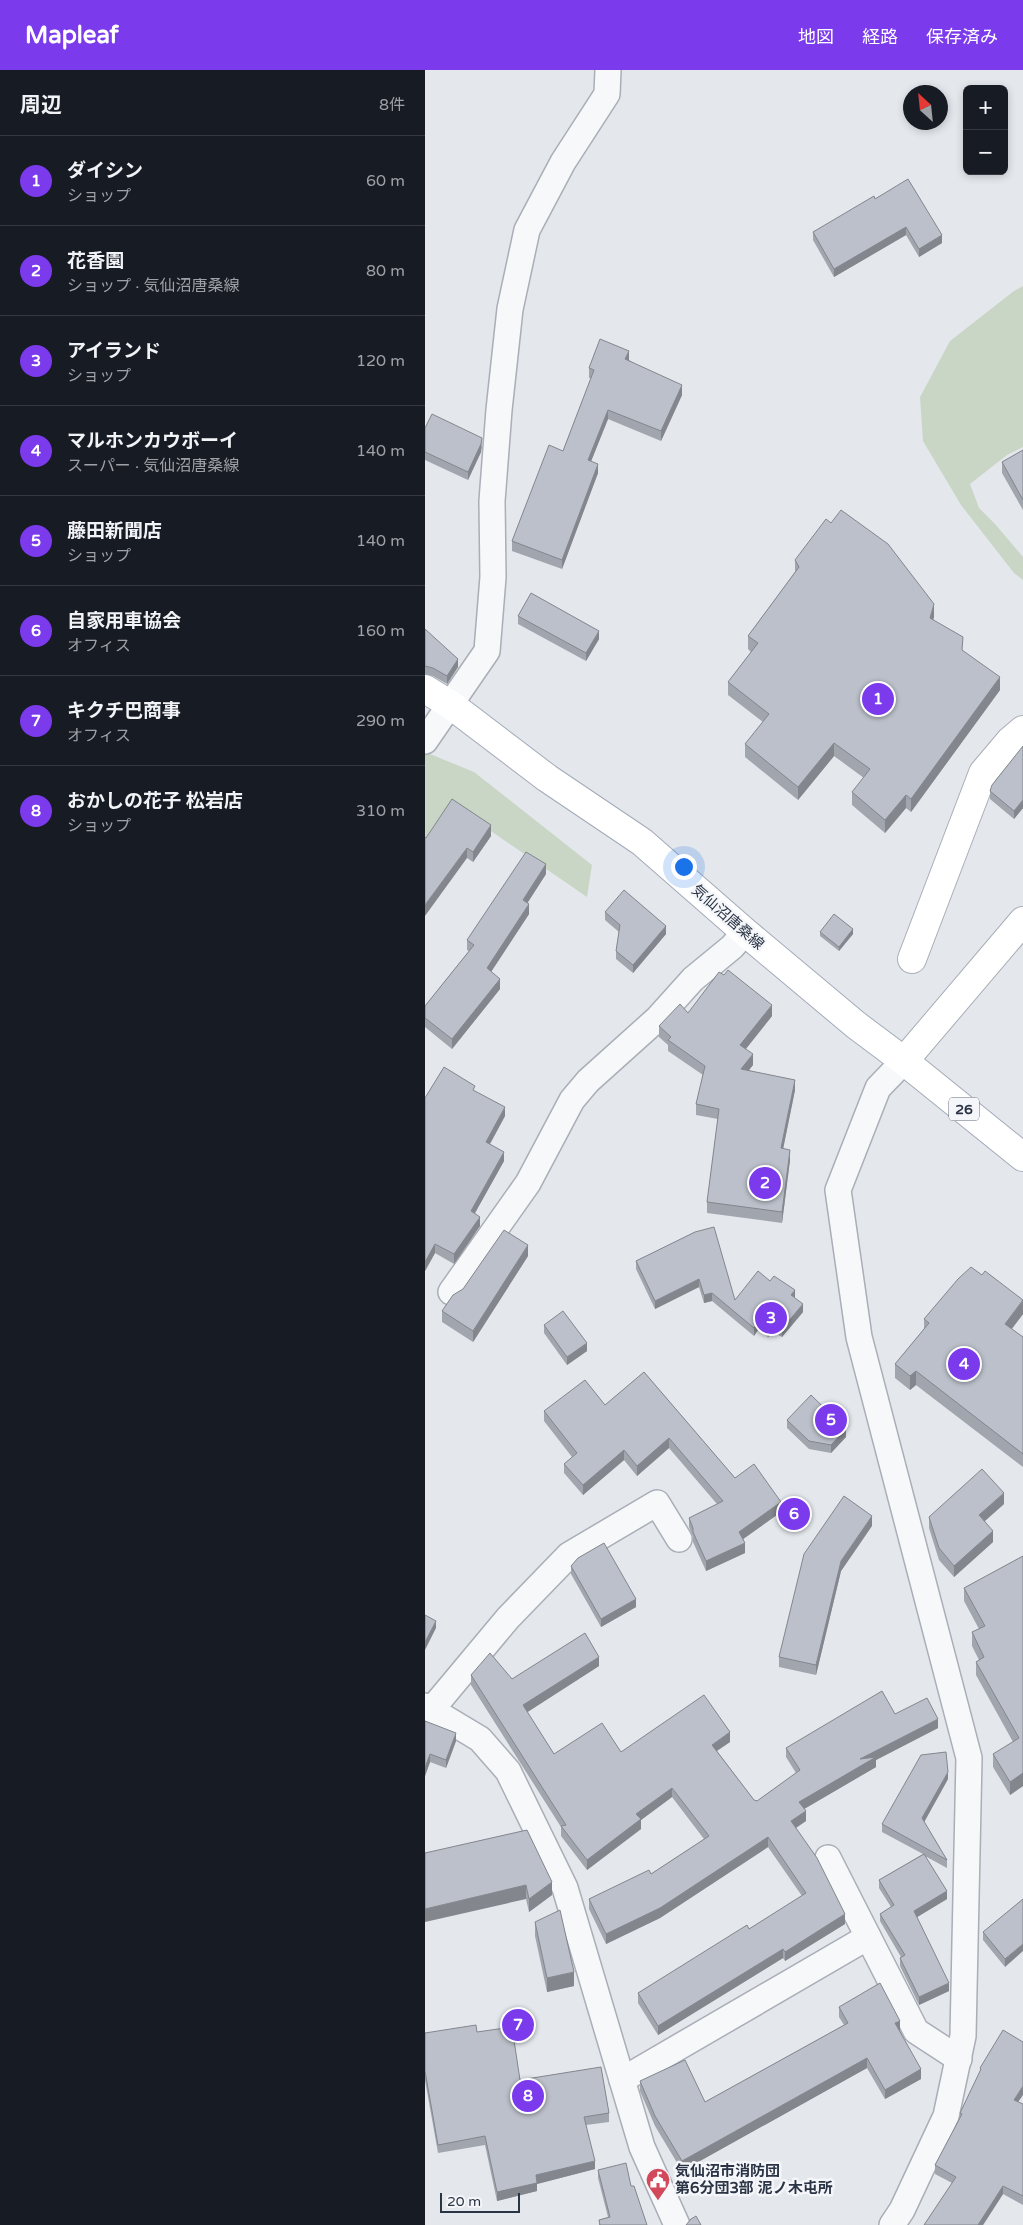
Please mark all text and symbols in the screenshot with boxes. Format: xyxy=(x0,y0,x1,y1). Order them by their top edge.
text: Mapleaf xyxy=(25,21,119,50)
text: 地図 xyxy=(798,26,834,48)
text: 経路 xyxy=(862,26,898,48)
text: 保存済み xyxy=(926,26,998,48)
north arrow xyxy=(903,85,948,130)
map controls xyxy=(963,85,1008,175)
button: + xyxy=(963,85,1008,130)
text: 周辺 xyxy=(20,93,62,118)
text: 8件 xyxy=(379,95,405,115)
button: − xyxy=(963,130,1008,175)
text: ダイシン xyxy=(67,160,143,182)
text: 1 xyxy=(31,171,41,191)
text: 60 m xyxy=(366,171,405,191)
text: ショップ xyxy=(67,186,131,206)
text: 花香園 xyxy=(67,250,124,272)
text: 2 xyxy=(31,261,41,281)
text: 80 m xyxy=(366,261,405,281)
text: ショップ · 気仙沼唐桑線 xyxy=(67,276,239,296)
text: アイランド xyxy=(67,340,161,362)
text: 3 xyxy=(31,351,41,371)
text: 120 m xyxy=(356,351,405,371)
text: ショップ xyxy=(67,366,131,386)
text: マルホンカウボーイ xyxy=(67,430,238,452)
text: 4 xyxy=(31,441,41,461)
text: 140 m xyxy=(356,441,405,461)
text: スーパー · 気仙沼唐桑線 xyxy=(67,456,239,476)
text: 藤田新聞店 xyxy=(67,520,162,542)
text: 5 xyxy=(31,531,41,551)
text: 140 m xyxy=(356,531,405,551)
text: ショップ xyxy=(67,546,131,566)
text: 自家用車協会 xyxy=(67,610,181,632)
text: 6 xyxy=(31,621,41,641)
text: 160 m xyxy=(356,621,405,641)
text: オフィス xyxy=(67,636,131,656)
pin: 1 xyxy=(862,680,894,718)
text: キクチ巴商事 xyxy=(67,700,181,722)
text: 7 xyxy=(31,711,41,731)
text: 290 m xyxy=(356,711,405,731)
text: オフィス xyxy=(67,726,131,746)
text: おかしの花子 松岩店 xyxy=(67,790,243,812)
text: 8 xyxy=(31,801,41,821)
text: 310 m xyxy=(356,801,405,821)
text: ショップ xyxy=(67,816,131,836)
your location xyxy=(671,854,697,880)
street label: 気仙沼唐桑線 xyxy=(688,881,768,953)
road number: 26 xyxy=(949,1098,979,1120)
pin: 2 xyxy=(749,1164,781,1202)
pin: 3 xyxy=(755,1299,787,1337)
pin: 4 xyxy=(948,1345,980,1383)
pin: 5 xyxy=(815,1401,847,1439)
pin: 6 xyxy=(778,1495,810,1533)
pin: 7 xyxy=(502,2006,534,2044)
pin: 8 xyxy=(512,2077,544,2115)
place label: 気仙沼市消防団 第6分団3部 泥ノ木屯所 xyxy=(675,2162,833,2197)
public building icon: 気仙沼市消防団 第6分団3部 泥ノ木屯所 xyxy=(645,2167,671,2201)
scale bar xyxy=(440,2190,520,2213)
text: 20 m xyxy=(447,2193,481,2210)

